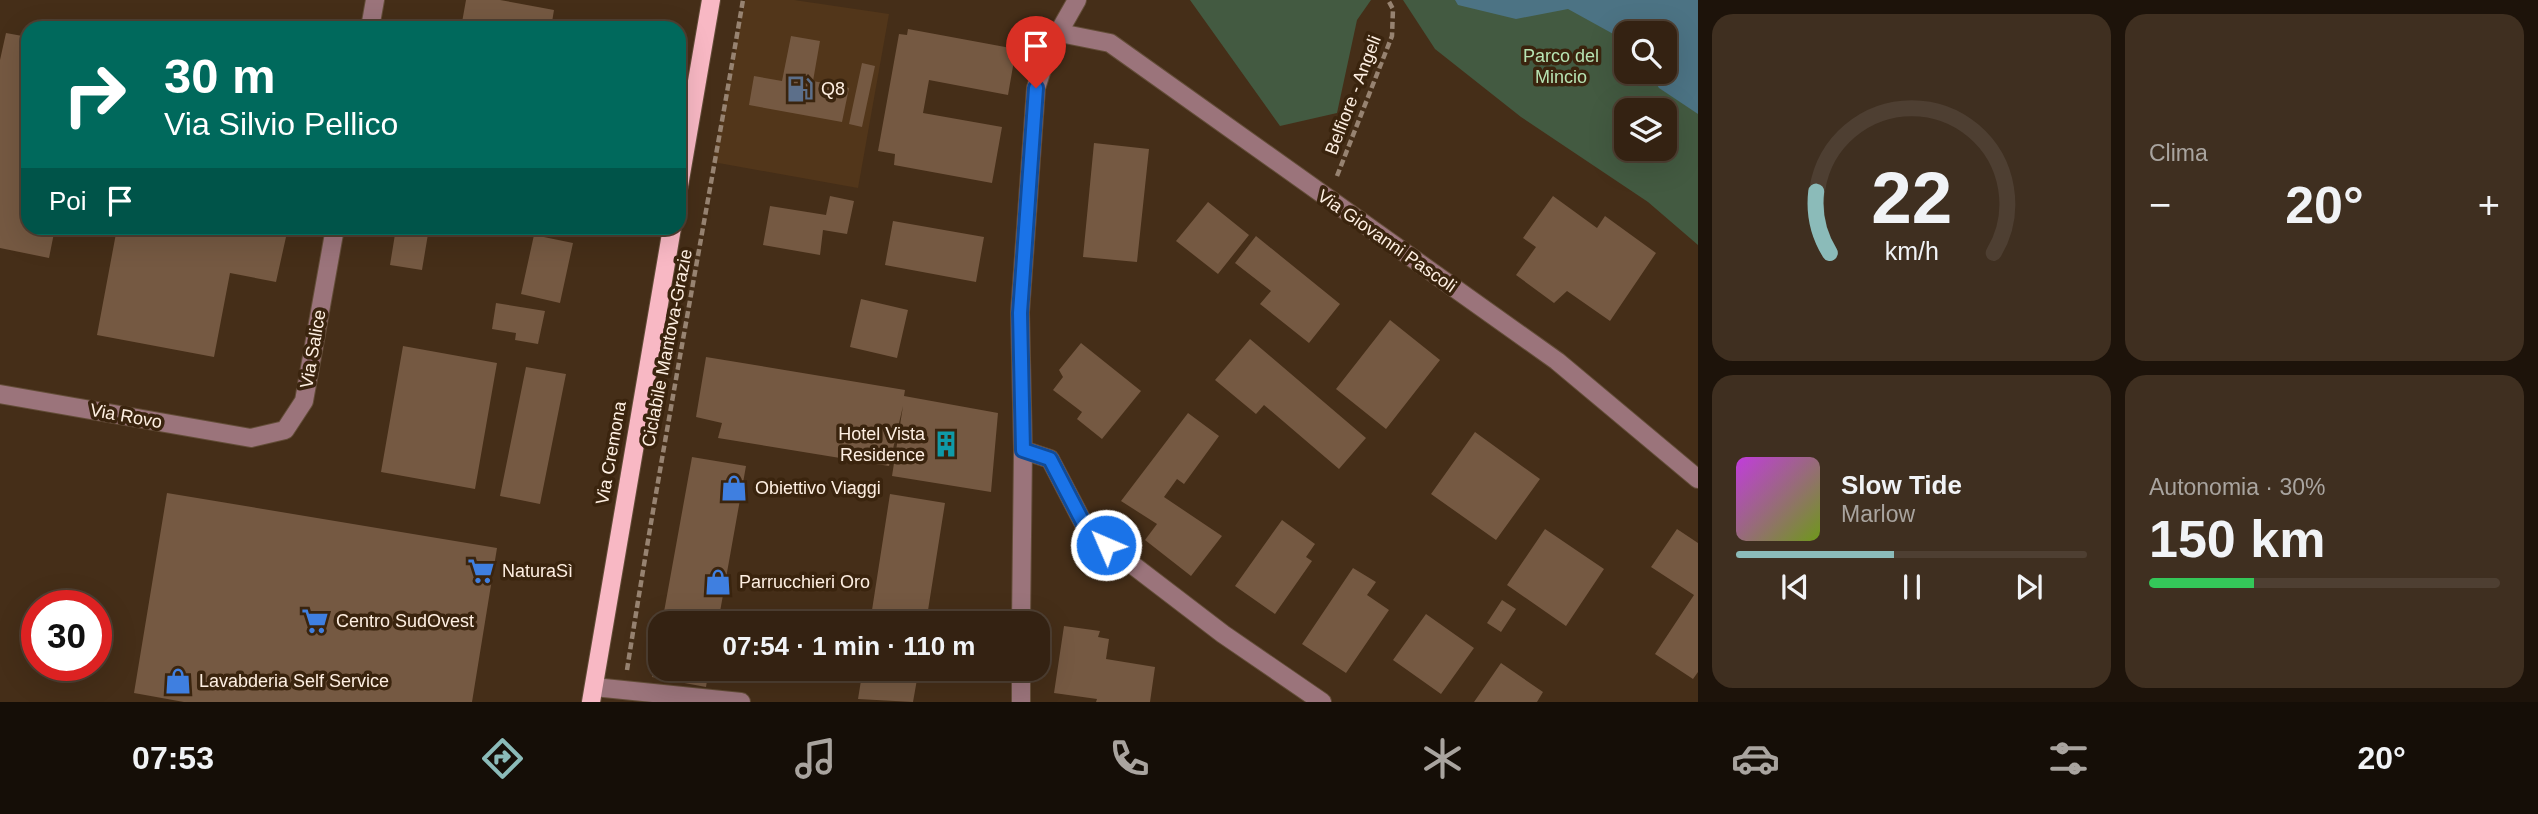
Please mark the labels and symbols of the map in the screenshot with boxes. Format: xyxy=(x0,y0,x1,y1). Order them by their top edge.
pin xyxy=(1006,16,1066,88)
street label: Belfiore - Angeli xyxy=(1321,33,1385,157)
park label: Parco del Mincio xyxy=(1523,46,1599,87)
fuel station icon: Q8 xyxy=(785,74,815,104)
place label: Q8 xyxy=(821,79,845,99)
street label: Via Giovanni Pascoli xyxy=(1314,186,1460,296)
street label: Ciclabile Mantova-Grazie xyxy=(638,247,696,449)
street label: Via Salice xyxy=(296,308,330,390)
street label: Via Cremona xyxy=(592,399,630,506)
street label: Via Rovo xyxy=(88,400,164,432)
place label: Hotel Vista Residence xyxy=(838,424,926,465)
building icon: Hotel Vista Residence xyxy=(931,429,961,459)
shop icon: Obiettivo Viaggi xyxy=(719,473,749,503)
place label: Obiettivo Viaggi xyxy=(755,478,881,498)
position arrow xyxy=(1069,508,1143,582)
supermarket icon: NaturaSì xyxy=(466,556,496,586)
place label: NaturaSì xyxy=(502,561,573,581)
shop icon: Parrucchieri Oro xyxy=(703,567,733,597)
place label: Parrucchieri Oro xyxy=(739,572,870,592)
speed limit sign: 30 xyxy=(21,590,112,681)
supermarket icon: Centro SudOvest xyxy=(300,606,330,636)
place label: Centro SudOvest xyxy=(336,611,474,631)
shop icon: Lavabderia Self Service xyxy=(163,666,193,696)
place label: Lavabderia Self Service xyxy=(199,671,389,691)

